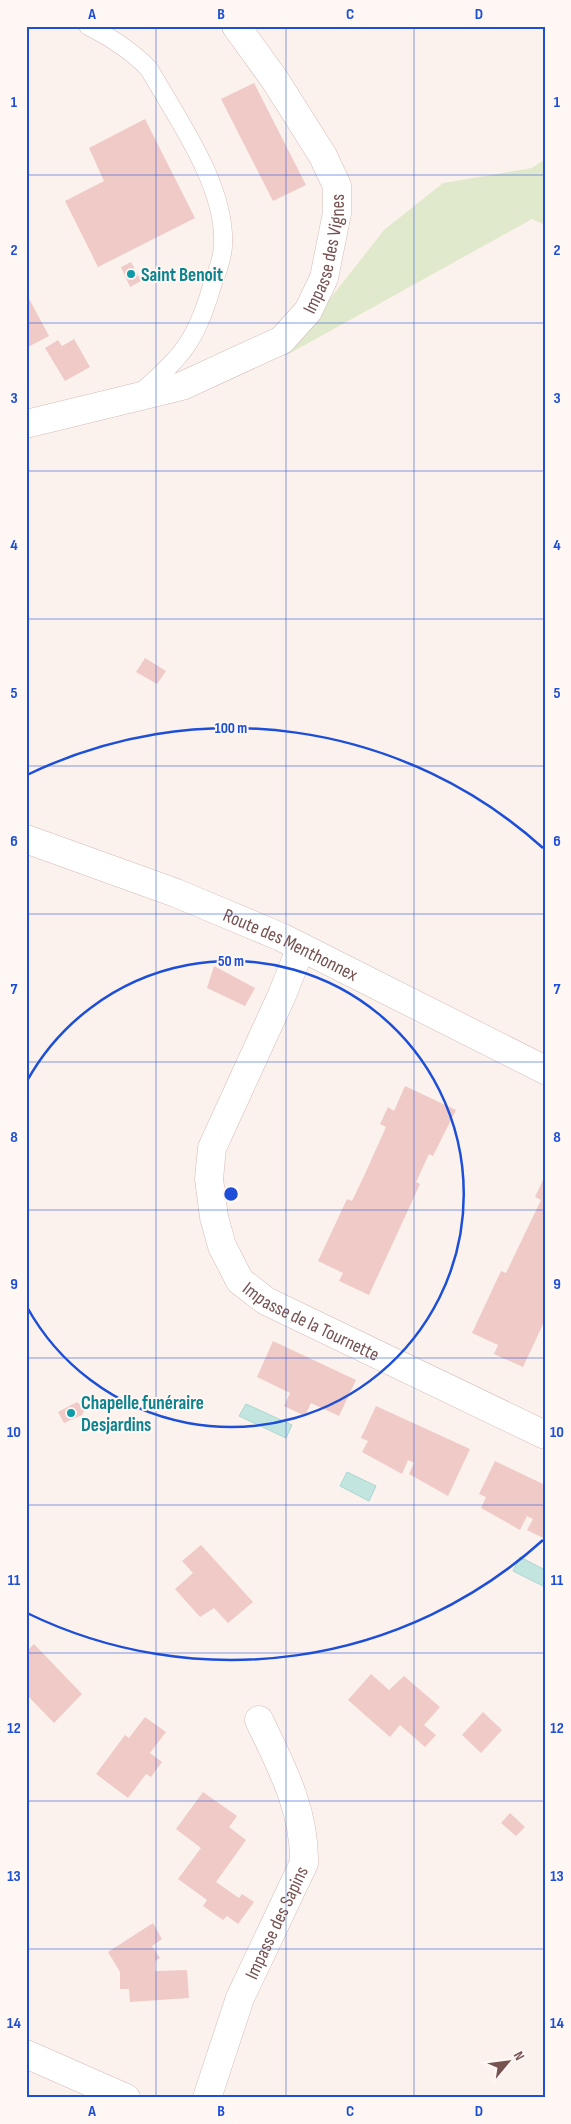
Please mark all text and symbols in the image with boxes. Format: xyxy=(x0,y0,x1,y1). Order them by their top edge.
text: A xyxy=(87,5,96,24)
text: B xyxy=(217,5,225,24)
text: C xyxy=(346,5,354,24)
text: D xyxy=(475,5,483,24)
text: 1 xyxy=(11,93,18,112)
text: 1 xyxy=(554,93,561,112)
street label: Impasse des Vignes xyxy=(299,194,350,318)
text: 2 xyxy=(10,241,18,260)
text: 2 xyxy=(553,241,561,260)
place label: Saint Benoit xyxy=(141,264,223,287)
marker: Saint Benoit xyxy=(125,268,137,280)
text: 3 xyxy=(10,389,18,408)
text: 3 xyxy=(553,389,561,408)
text: 4 xyxy=(10,536,18,555)
text: 4 xyxy=(553,536,561,555)
text: 5 xyxy=(10,684,18,703)
text: 5 xyxy=(553,684,561,703)
text: 100 m xyxy=(215,719,247,738)
text: 6 xyxy=(10,832,18,851)
text: 6 xyxy=(553,832,561,851)
street label: Route des Menthonnex xyxy=(219,904,361,987)
text: 50 m xyxy=(218,952,244,971)
text: 7 xyxy=(11,980,18,999)
text: 7 xyxy=(554,980,561,999)
text: 8 xyxy=(10,1128,18,1147)
text: 8 xyxy=(553,1128,561,1147)
centre of rings xyxy=(222,1185,240,1203)
text: 9 xyxy=(10,1275,18,1294)
text: 9 xyxy=(553,1275,561,1294)
street label: Impasse de la Tournette xyxy=(238,1277,383,1367)
place label: Chapelle funéraire Desjardins xyxy=(81,1392,204,1437)
marker: Chapelle funéraire Desjardins xyxy=(65,1407,77,1419)
text: 10 xyxy=(7,1423,21,1442)
text: 10 xyxy=(550,1423,564,1442)
text: 11 xyxy=(8,1571,21,1590)
text: 11 xyxy=(551,1571,564,1590)
text: 12 xyxy=(7,1719,21,1738)
text: 12 xyxy=(550,1719,564,1738)
street label: Impasse des Sapins xyxy=(241,1863,314,1983)
text: 13 xyxy=(7,1867,21,1886)
text: 13 xyxy=(550,1867,564,1886)
text: 14 xyxy=(7,2014,21,2033)
text: 14 xyxy=(550,2014,564,2033)
north arrow xyxy=(484,2036,534,2086)
text: N xyxy=(510,2049,528,2063)
text: A xyxy=(87,2102,96,2121)
text: B xyxy=(217,2102,225,2121)
text: C xyxy=(346,2102,354,2121)
text: D xyxy=(475,2102,483,2121)

